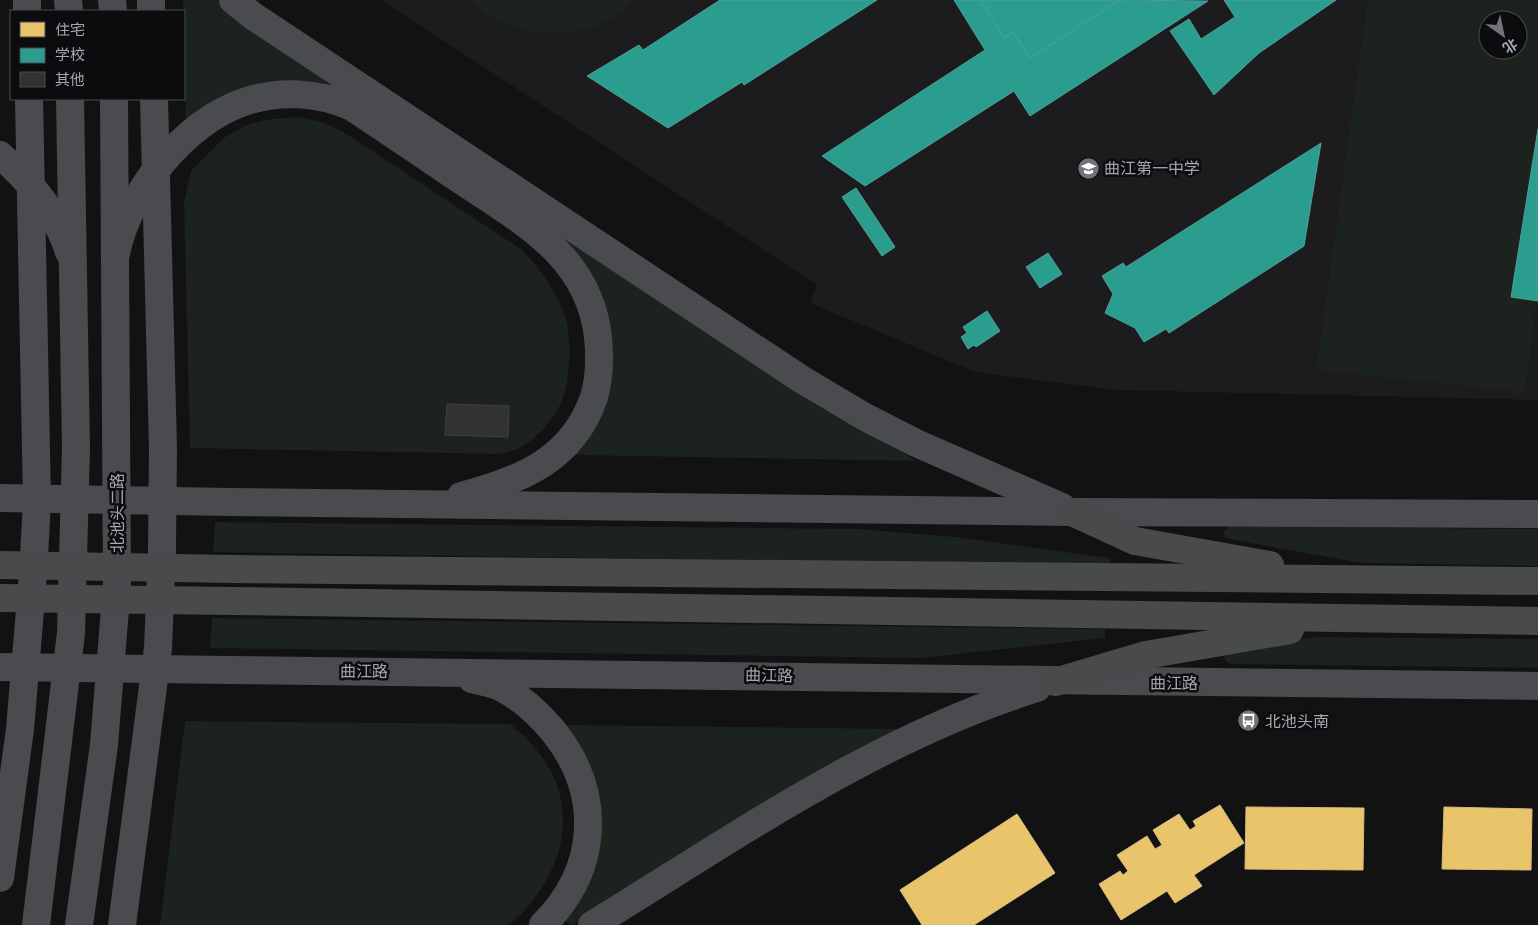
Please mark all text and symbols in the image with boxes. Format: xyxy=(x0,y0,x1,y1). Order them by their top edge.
legend xyxy=(10,10,185,100)
north arrow xyxy=(1478,10,1528,60)
text: 住宅 xyxy=(55,21,85,39)
text: 北 xyxy=(1499,35,1520,56)
text: 学校 xyxy=(55,46,85,64)
text: 其他 xyxy=(55,71,85,89)
school or university icon: 曲江第一中学 xyxy=(1076,156,1100,180)
place label: 曲江第一中学 xyxy=(1104,159,1200,178)
street label: 北池头二路 xyxy=(108,473,127,553)
street label: 曲江路 xyxy=(340,662,388,681)
street label: 曲江路 xyxy=(745,666,793,685)
street label: 曲江路 xyxy=(1150,674,1198,693)
bus stop icon: 北池头南 xyxy=(1237,709,1261,733)
place label: 北池头南 xyxy=(1265,712,1329,731)

